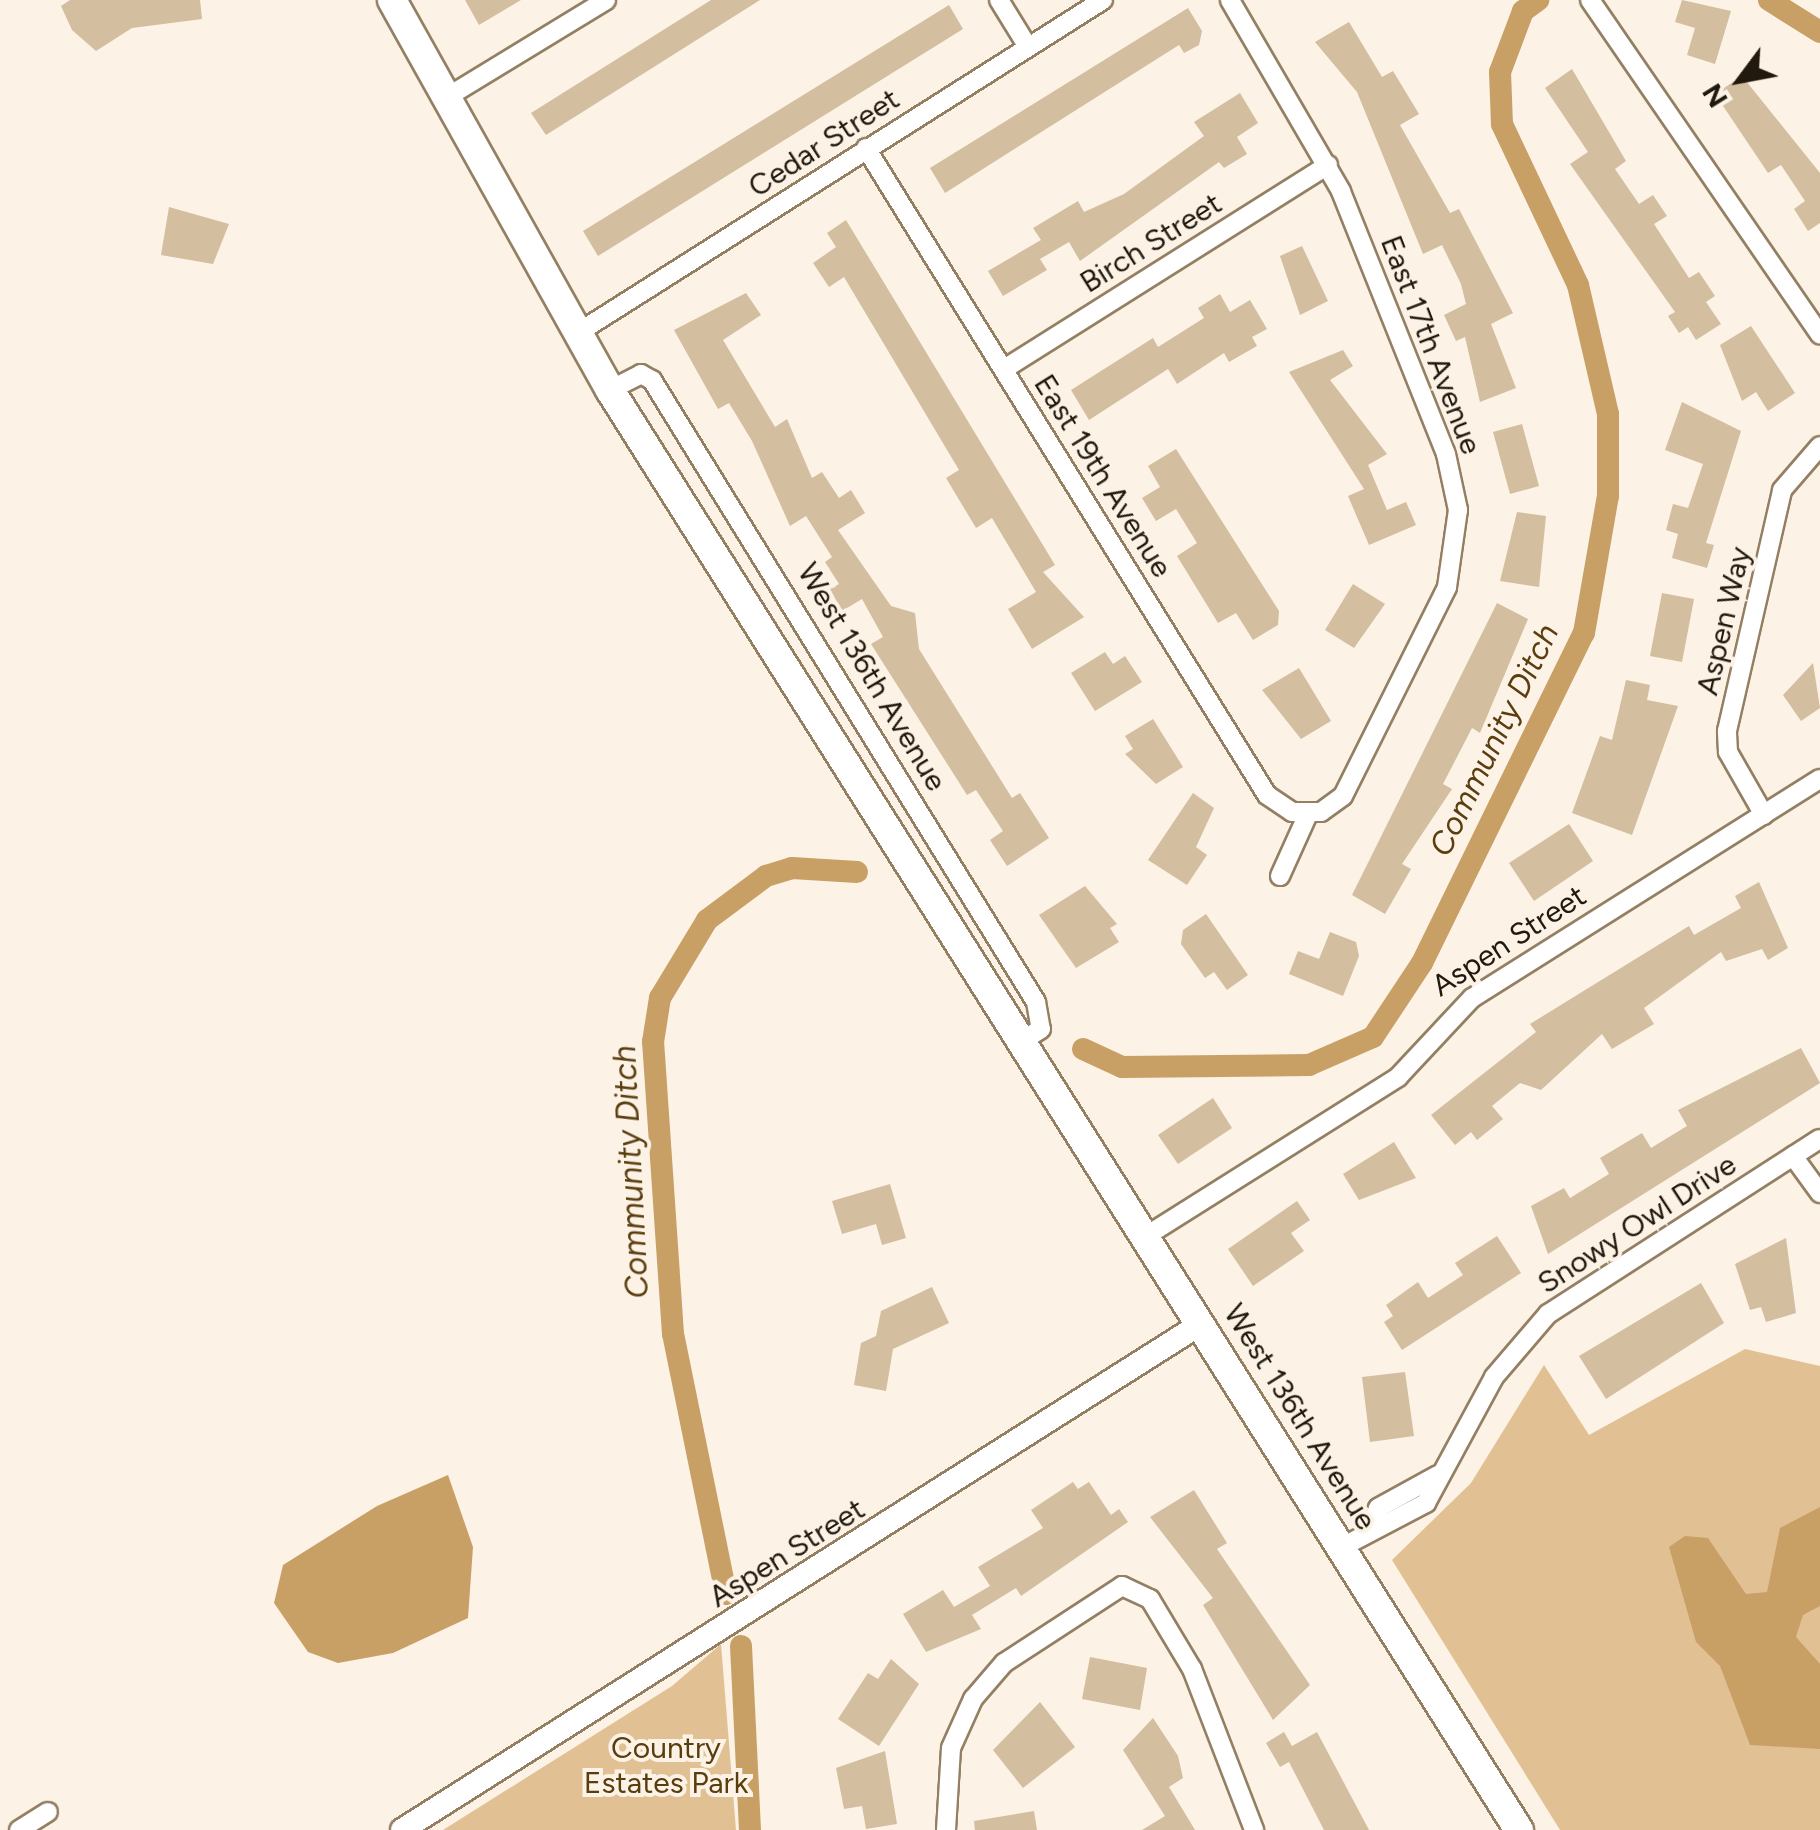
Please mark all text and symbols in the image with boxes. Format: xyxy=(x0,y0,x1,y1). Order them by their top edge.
north arrow xyxy=(1690,30,1790,130)
text: N xyxy=(1694,78,1735,114)
street label: Cedar Street xyxy=(742,81,906,205)
street label: Birch Street xyxy=(1074,185,1228,301)
street label: East 17th Avenue xyxy=(1373,231,1489,459)
street label: East 19th Avenue xyxy=(1026,368,1180,584)
street label: Aspen Way xyxy=(1689,543,1759,699)
street label: West 136th Avenue xyxy=(790,557,954,797)
water label: Community Ditch xyxy=(1421,618,1567,862)
street label: Aspen Street xyxy=(1425,878,1593,1004)
water label: Community Ditch xyxy=(605,1044,657,1300)
street label: Snowy Owl Drive xyxy=(1531,1147,1743,1301)
street label: West 136th Avenue xyxy=(1216,1298,1384,1536)
street label: Aspen Street xyxy=(703,1491,871,1615)
park label: Country Estates Park xyxy=(584,1730,748,1800)

